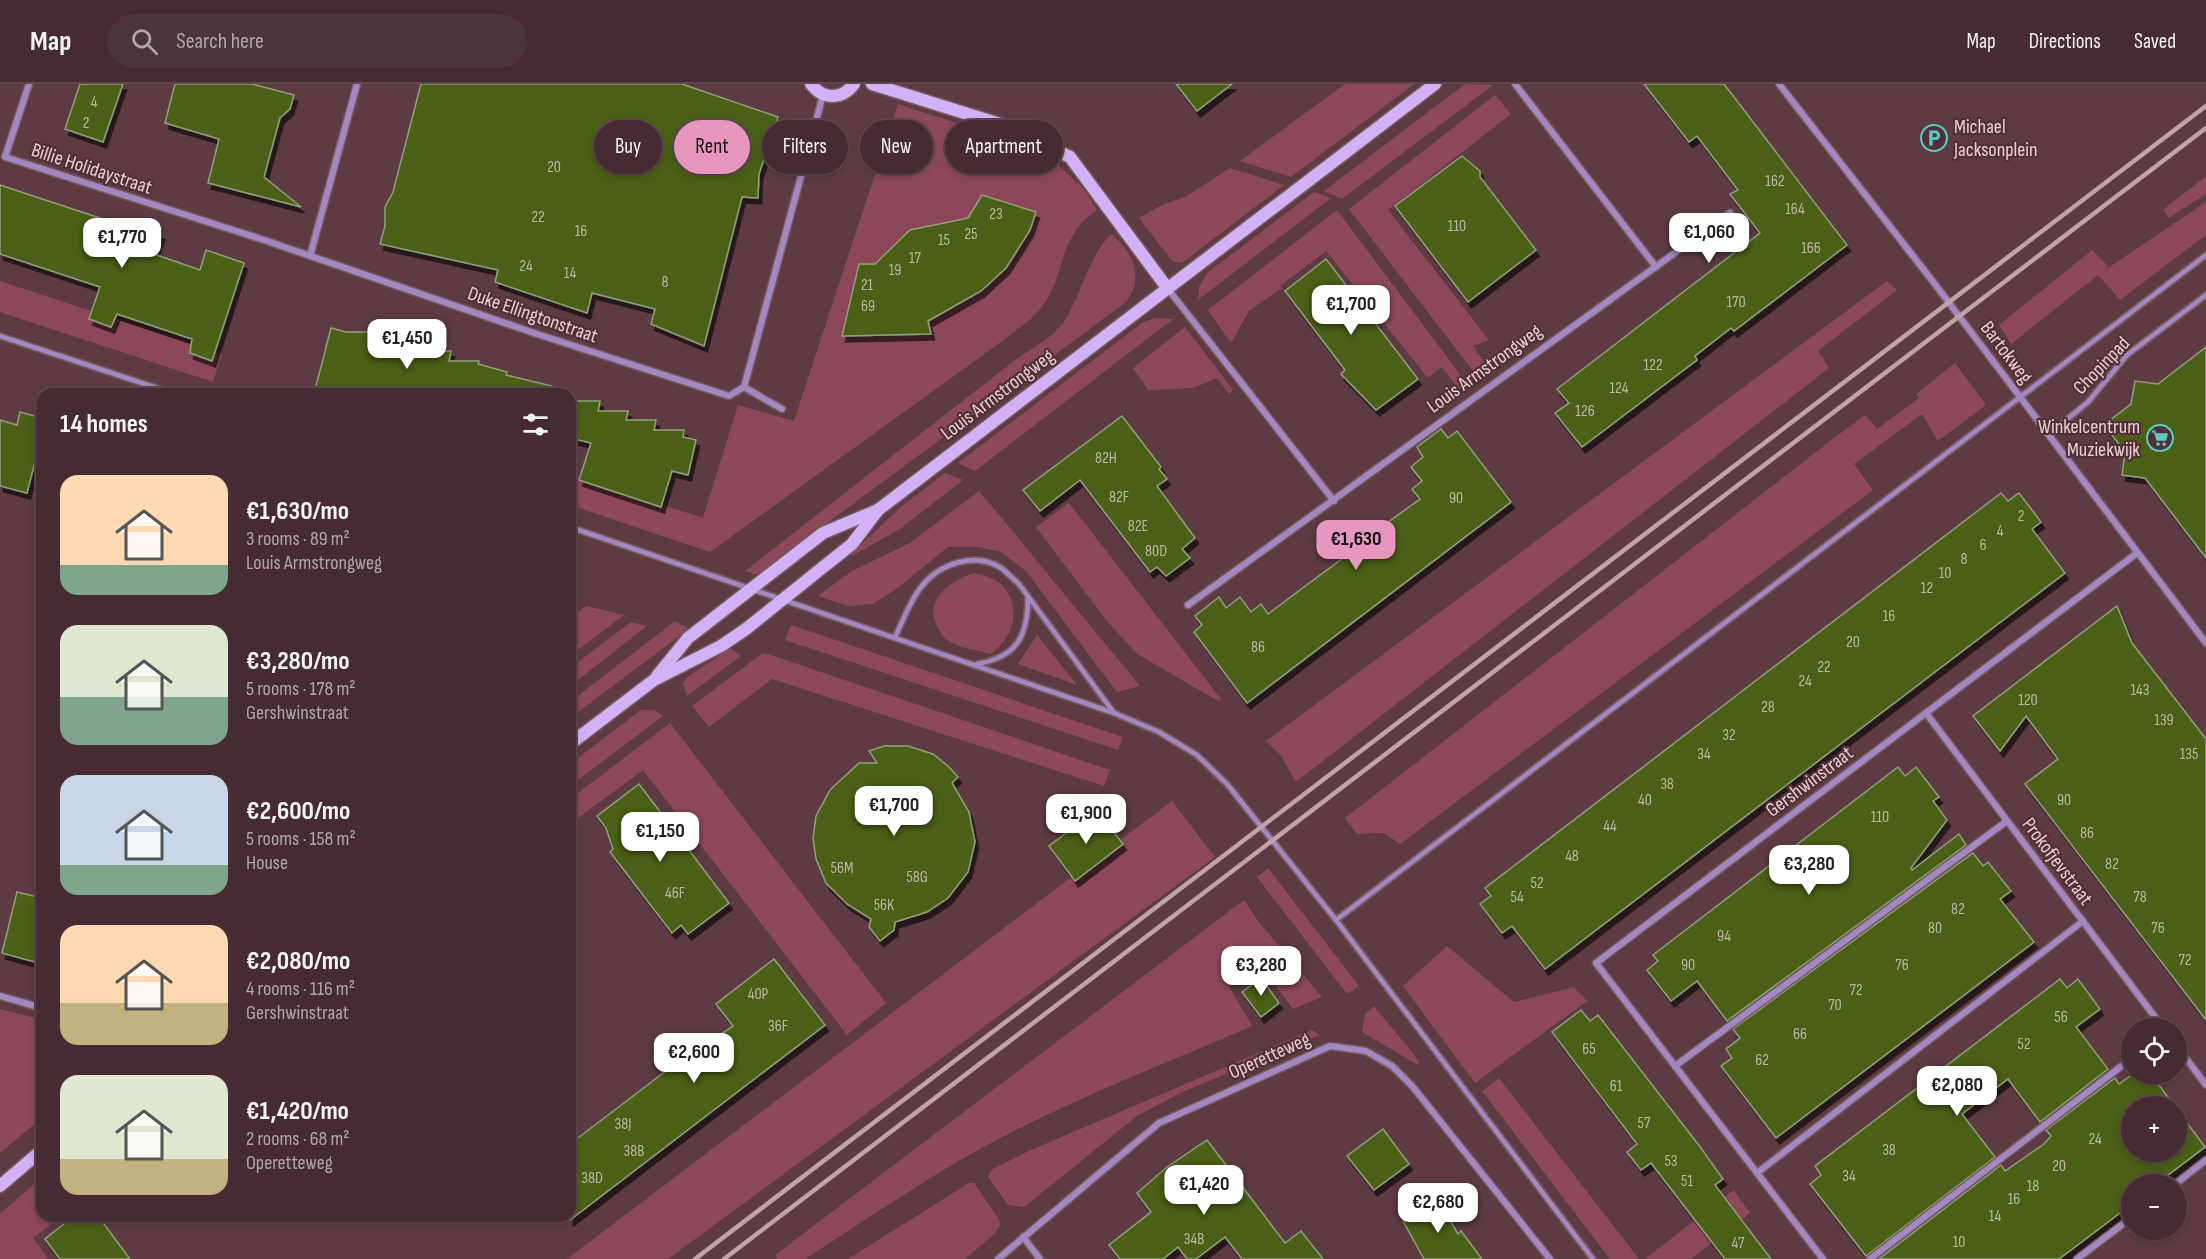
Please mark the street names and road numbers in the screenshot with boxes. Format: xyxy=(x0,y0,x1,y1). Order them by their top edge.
street label: Billie Holidaystraat xyxy=(28,138,155,200)
street label: Duke Ellingtonstraat xyxy=(464,281,601,348)
street label: Bartokweg xyxy=(1975,317,2037,388)
street label: Louis Armstrongweg xyxy=(1423,319,1547,418)
street label: Chopinpad xyxy=(2068,332,2135,400)
street label: Louis Armstrongweg xyxy=(936,344,1059,445)
street label: Gershwinstraat xyxy=(1761,741,1858,822)
street label: Prokofjevstraat xyxy=(2017,813,2098,910)
street label: Operetteweg xyxy=(1225,1027,1314,1085)

